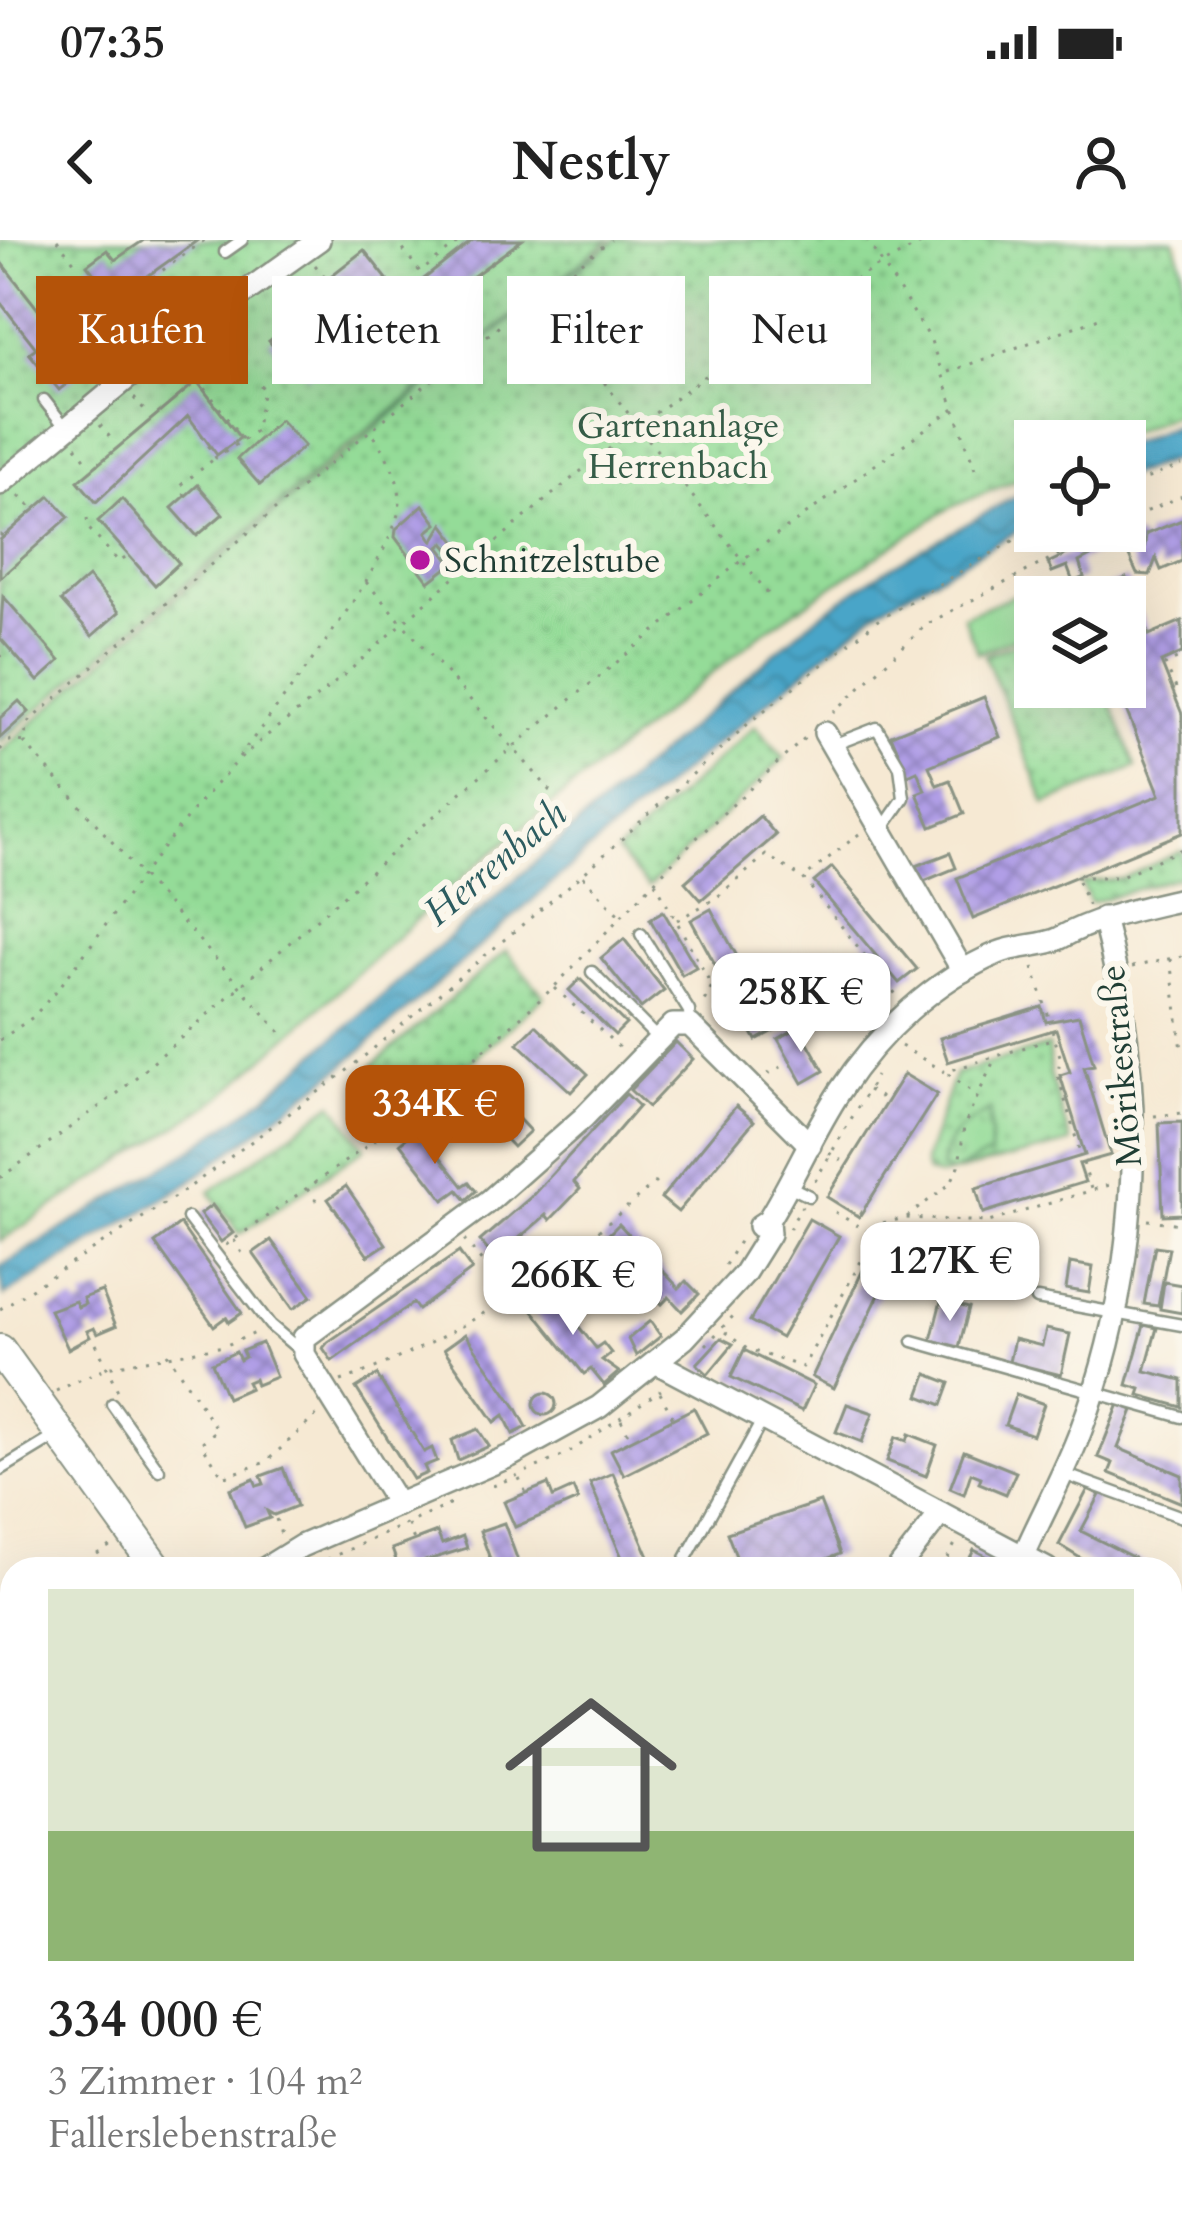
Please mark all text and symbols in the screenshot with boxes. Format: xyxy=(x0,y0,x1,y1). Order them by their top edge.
text: 07:35 xyxy=(60,12,165,73)
text: Nestly xyxy=(511,126,671,199)
icon: back xyxy=(48,129,114,195)
icon: person xyxy=(1068,129,1134,195)
chip: Kaufen xyxy=(36,276,248,384)
chip: Mieten xyxy=(272,276,483,384)
chip: Filter xyxy=(507,276,685,384)
chip: Neu xyxy=(709,276,871,384)
park label: Gartenanlage Herrenbach xyxy=(577,401,779,491)
map controls xyxy=(1014,420,1146,708)
button: locate xyxy=(1014,420,1146,552)
place label: Schnitzelstube xyxy=(444,536,661,585)
marker: Schnitzelstube xyxy=(407,547,433,573)
button: layers xyxy=(1014,576,1146,708)
water label: Herrenbach xyxy=(413,788,578,938)
pin: 258K € xyxy=(703,953,899,1055)
street label: Mörikestraße xyxy=(1088,963,1154,1169)
text: 258K € xyxy=(738,965,864,1018)
pin: 334K € xyxy=(337,1065,533,1167)
text: 334K € xyxy=(372,1077,498,1130)
pin: 127K € xyxy=(852,1222,1048,1324)
text: 127K € xyxy=(887,1234,1013,1287)
pin: 266K € xyxy=(475,1236,671,1338)
text: 266K € xyxy=(510,1248,636,1301)
icon: home xyxy=(483,1667,699,1883)
text: 334 000 € xyxy=(48,1985,262,2055)
text: 3 Zimmer · 104 m² xyxy=(48,2055,362,2108)
text: Fallerslebenstraße xyxy=(48,2108,338,2161)

